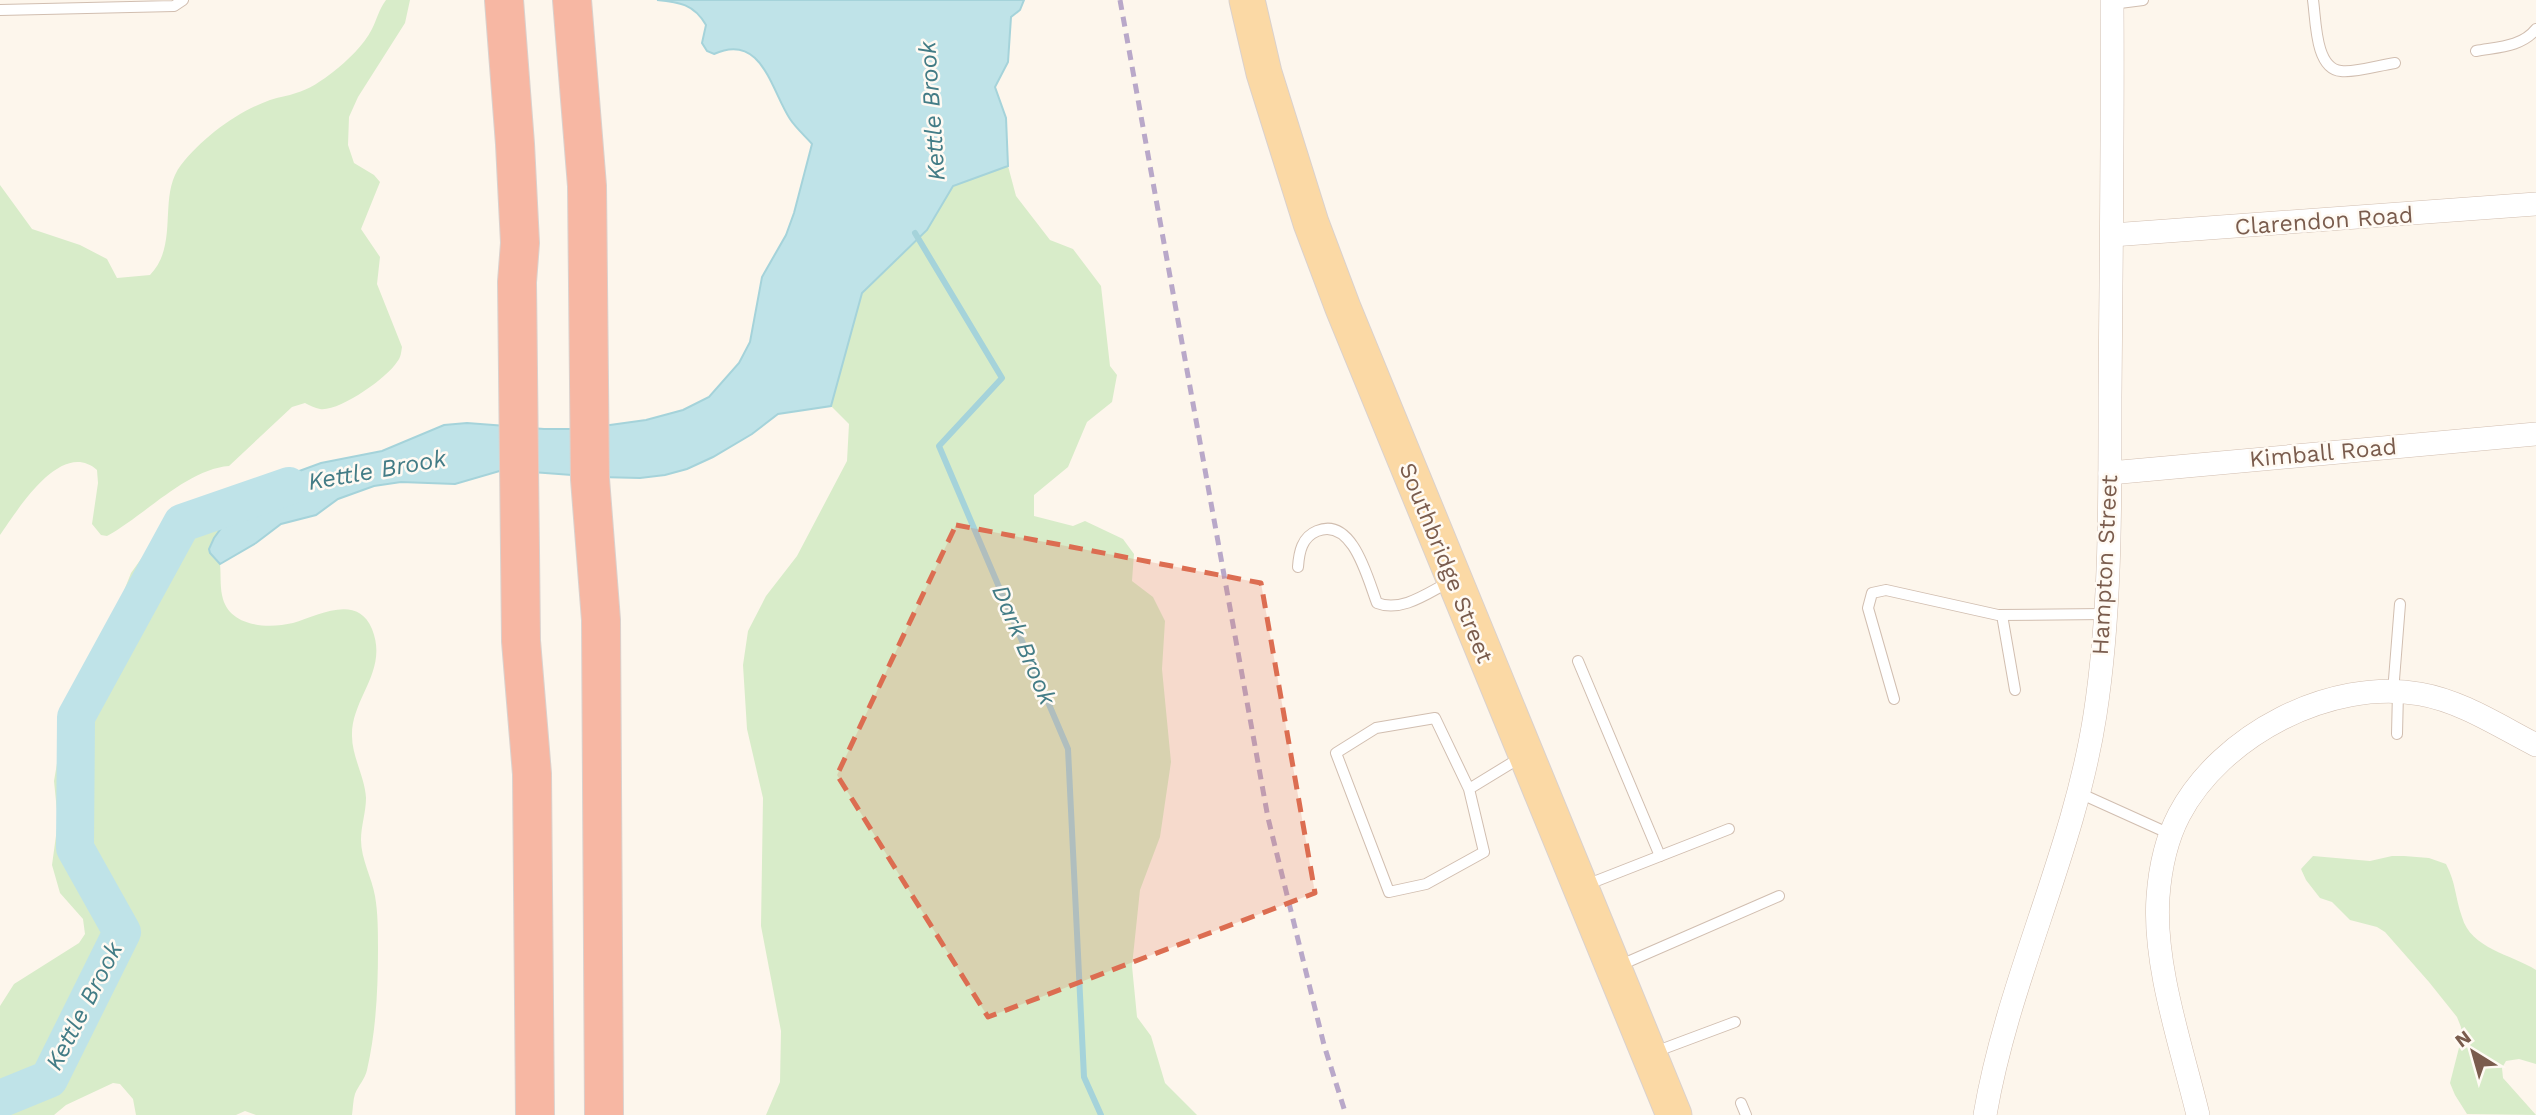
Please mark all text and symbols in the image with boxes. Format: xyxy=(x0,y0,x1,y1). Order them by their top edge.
water label: Kettle Brook xyxy=(913,39,951,182)
street label: Clarendon Road xyxy=(2234,201,2414,241)
street label: Kimball Road xyxy=(2248,433,2398,473)
water label: Kettle Brook xyxy=(306,444,449,496)
street label: Southbridge Street xyxy=(1393,459,1499,667)
street label: Hampton Street xyxy=(2087,474,2123,656)
water label: Dark Brook xyxy=(986,581,1062,710)
water label: Kettle Brook xyxy=(40,937,129,1075)
north arrow xyxy=(2438,1017,2508,1087)
text: N xyxy=(2451,1025,2476,1052)

